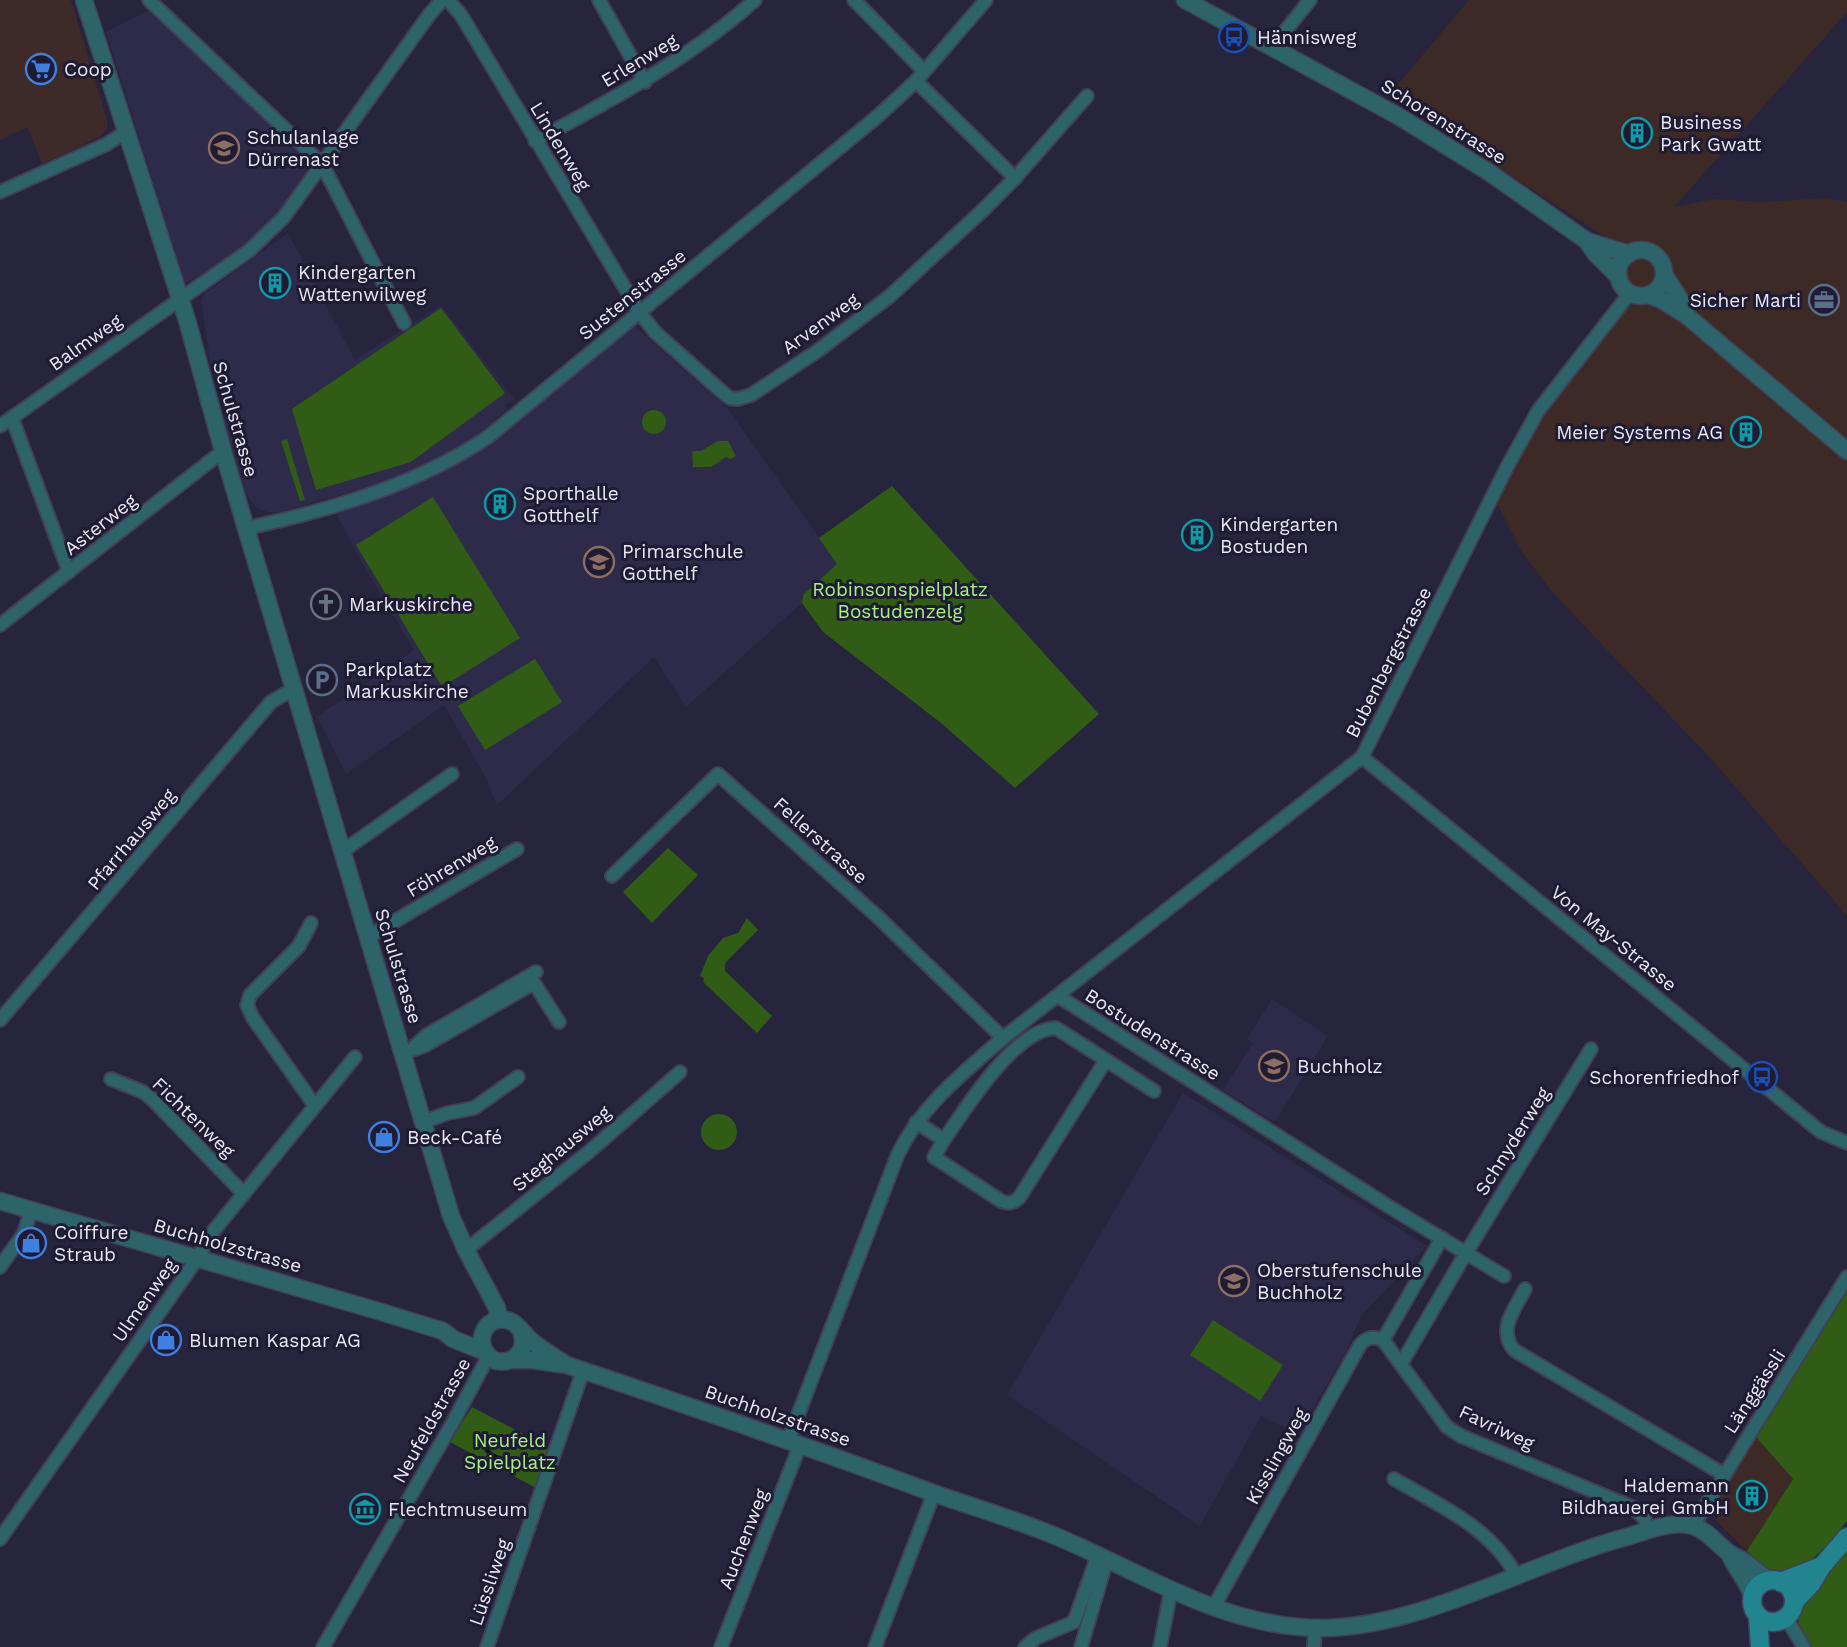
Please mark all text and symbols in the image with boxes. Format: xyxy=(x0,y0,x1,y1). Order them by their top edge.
bus stop icon: Hännisweg xyxy=(1217,20,1251,54)
place label: Hännisweg xyxy=(1257,26,1357,49)
street label: Erlenweg xyxy=(597,28,682,92)
supermarket icon: Coop xyxy=(24,52,58,86)
place label: Coop xyxy=(64,58,112,81)
street label: Schorenstrasse xyxy=(1377,74,1511,169)
street label: Lindenweg xyxy=(525,98,596,196)
place label: Business Park Gwatt xyxy=(1660,111,1761,156)
building icon: Business Park Gwatt xyxy=(1620,116,1654,150)
place label: Schulanlage Dürrenast xyxy=(247,126,359,171)
school or university icon: Schulanlage Dürrenast xyxy=(207,131,241,165)
street label: Sustenstrasse xyxy=(574,244,691,345)
place label: Kindergarten Wattenwilweg xyxy=(298,261,427,306)
building icon: Kindergarten Wattenwilweg xyxy=(258,266,292,300)
office icon: Sicher Marti xyxy=(1807,283,1841,317)
street label: Arvenweg xyxy=(777,287,864,359)
place label: Sicher Marti xyxy=(1690,289,1801,312)
street label: Balmweg xyxy=(44,309,127,376)
street label: Schulstrasse xyxy=(208,359,263,480)
building icon: Meier Systems AG xyxy=(1729,415,1763,449)
place label: Meier Systems AG xyxy=(1556,421,1723,444)
place label: Sporthalle Gotthelf xyxy=(523,482,619,527)
building icon: Sporthalle Gotthelf xyxy=(483,487,517,521)
street label: Asterweg xyxy=(59,488,142,560)
place label: Kindergarten Bostuden xyxy=(1220,513,1338,558)
building icon: Kindergarten Bostuden xyxy=(1180,518,1214,552)
place label: Primarschule Gotthelf xyxy=(622,540,744,585)
school or university icon: Primarschule Gotthelf xyxy=(582,545,616,579)
park label: Robinsonspielplatz Bostudenzelg xyxy=(812,578,988,623)
street label: Bubenbergstrasse xyxy=(1340,583,1436,742)
church icon: Markuskirche xyxy=(309,587,343,621)
place label: Markuskirche xyxy=(349,593,473,616)
place label: Parkplatz Markuskirche xyxy=(345,658,469,703)
parking icon: Parkplatz Markuskirche xyxy=(305,663,339,697)
street label: Pfarrhausweg xyxy=(82,783,181,895)
street label: Fellerstrasse xyxy=(769,792,872,889)
street label: Föhrenweg xyxy=(402,830,501,902)
street label: Von May-Strasse xyxy=(1546,881,1681,996)
street label: Schulstrasse xyxy=(370,906,427,1027)
street label: Bostudenstrasse xyxy=(1081,984,1225,1085)
school or university icon: Buchholz xyxy=(1257,1049,1291,1083)
place label: Buchholz xyxy=(1297,1055,1383,1078)
bus stop icon: Schorenfriedhof xyxy=(1745,1060,1779,1094)
place label: Schorenfriedhof xyxy=(1589,1066,1740,1089)
street label: Fichtenweg xyxy=(147,1072,240,1163)
street label: Schnyderweg xyxy=(1470,1082,1555,1200)
street label: Steghausweg xyxy=(507,1100,616,1196)
shop icon: Beck-Café xyxy=(367,1120,401,1154)
place label: Beck-Café xyxy=(407,1126,502,1149)
street label: Buchholzstrasse xyxy=(151,1213,305,1278)
place label: Coiffure Straub xyxy=(54,1221,129,1266)
shop icon: Coiffure Straub xyxy=(14,1226,48,1260)
street label: Ulmenweg xyxy=(107,1253,182,1346)
place label: Oberstufenschule Buchholz xyxy=(1257,1259,1422,1304)
school or university icon: Oberstufenschule Buchholz xyxy=(1217,1264,1251,1298)
shop icon: Blumen Kaspar AG xyxy=(149,1323,183,1357)
place label: Blumen Kaspar AG xyxy=(189,1329,361,1352)
street label: Länggässli xyxy=(1719,1345,1790,1438)
street label: Neufeldstrasse xyxy=(388,1354,475,1487)
street label: Buchholzstrasse xyxy=(702,1380,854,1451)
street label: Favriweg xyxy=(1455,1400,1539,1455)
street label: Kisslingweg xyxy=(1241,1403,1313,1509)
park label: Neufeld Spielplatz xyxy=(464,1429,556,1474)
place label: Haldemann Bildhauerei GmbH xyxy=(1561,1474,1729,1519)
building icon: Haldemann Bildhauerei GmbH xyxy=(1735,1479,1769,1513)
street label: Auchenweg xyxy=(714,1485,773,1593)
museum icon: Flechtmuseum xyxy=(348,1492,382,1526)
place label: Flechtmuseum xyxy=(388,1498,527,1521)
street label: Lüssliweg xyxy=(464,1535,515,1629)

